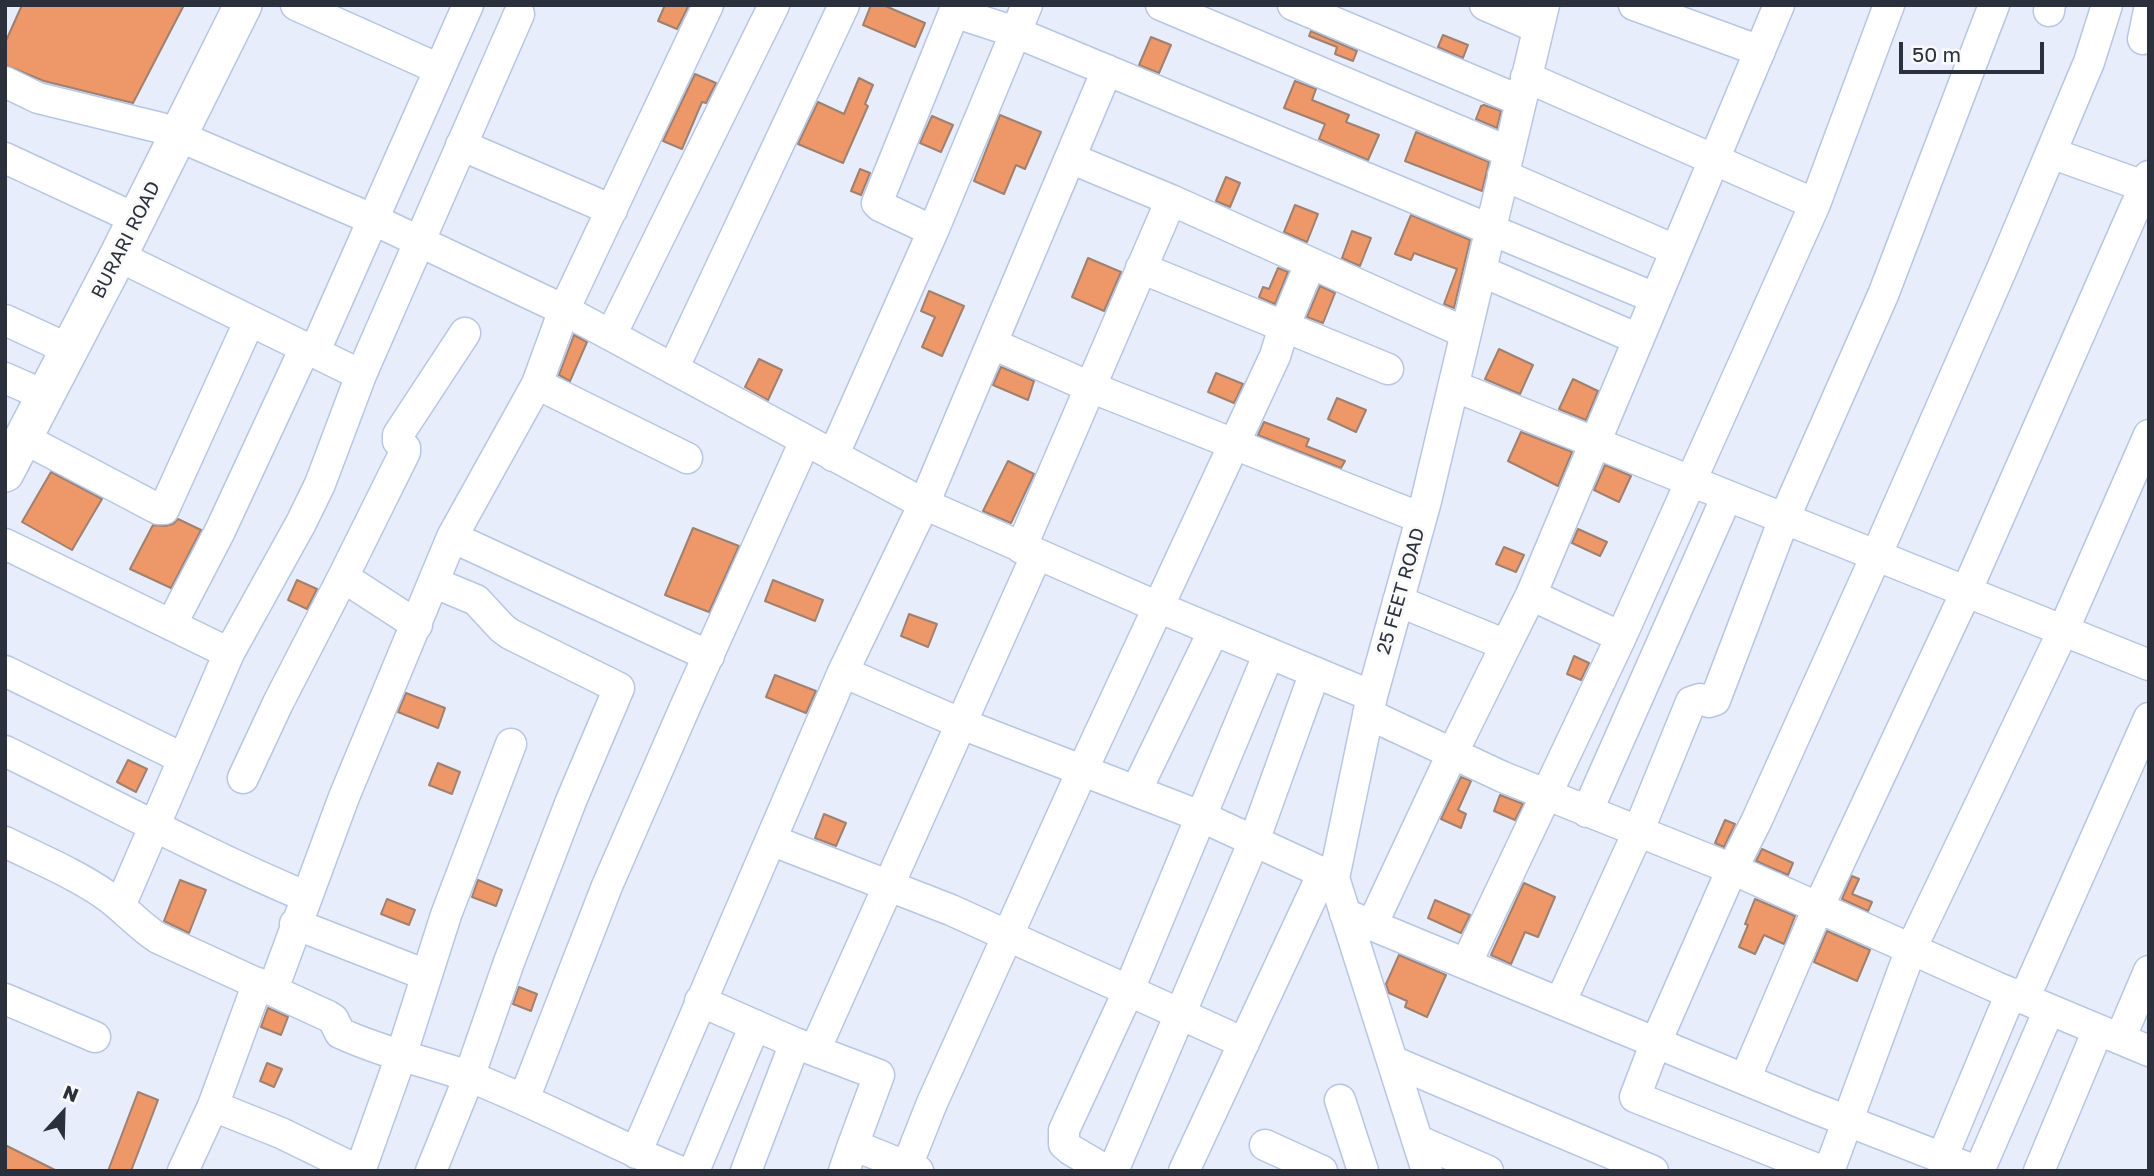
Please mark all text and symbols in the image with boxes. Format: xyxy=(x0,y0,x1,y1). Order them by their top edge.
scale bar xyxy=(1902,28,2047,72)
text: 50 m xyxy=(1912,41,1961,67)
street label: BURARI ROAD xyxy=(87,178,165,302)
street label: 25 FEET ROAD xyxy=(1372,525,1430,657)
north arrow xyxy=(28,1078,98,1148)
text: N xyxy=(60,1080,82,1106)

